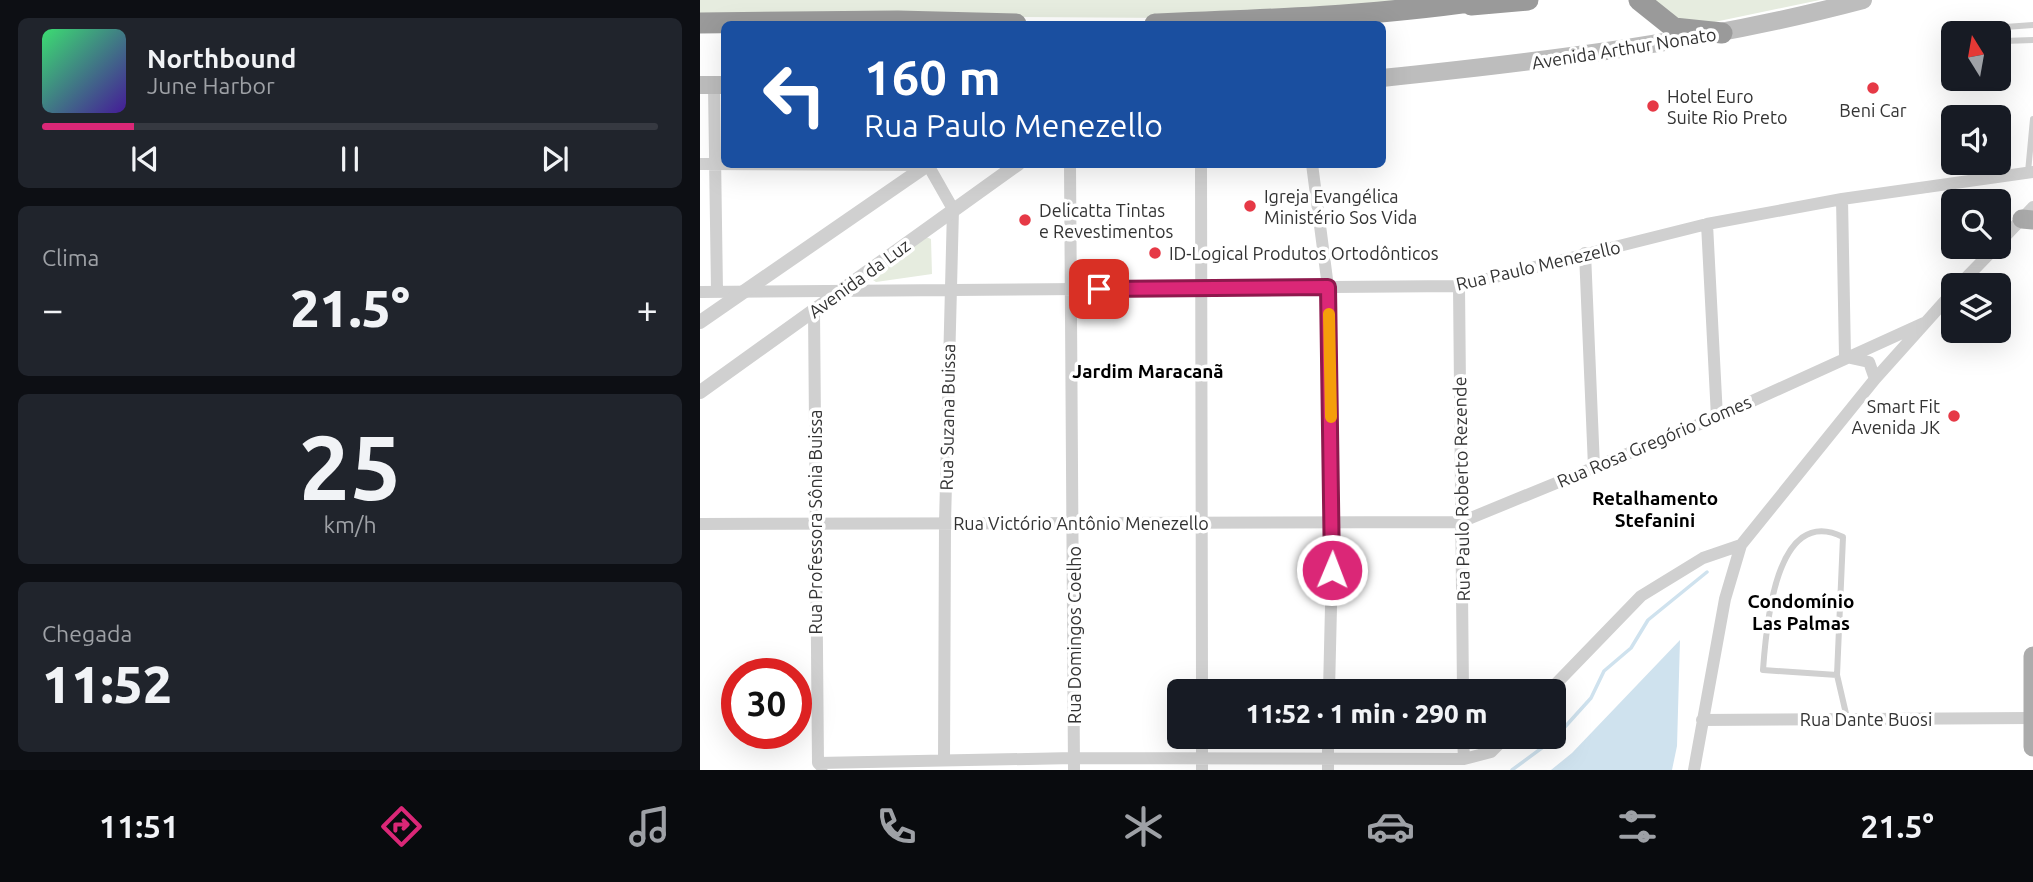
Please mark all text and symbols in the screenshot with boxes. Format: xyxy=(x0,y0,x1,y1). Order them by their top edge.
north arrow xyxy=(1941,21,2011,91)
map controls xyxy=(1941,21,2011,343)
street label: Avenida Arthur Nonato xyxy=(1530,24,1718,72)
text: Northbound xyxy=(147,44,296,73)
icon: left xyxy=(749,49,840,140)
text: 160 m xyxy=(864,49,1001,104)
text: June Harbor xyxy=(147,73,275,98)
marker: Beni Car xyxy=(1865,80,1881,96)
place label: Hotel Euro Suite Rio Preto xyxy=(1667,86,1788,127)
marker: Hotel Euro Suite Rio Preto xyxy=(1645,98,1661,114)
place label: Beni Car xyxy=(1839,100,1907,120)
button: sound xyxy=(1941,105,2011,175)
text: Rua Paulo Menezello xyxy=(864,107,1163,143)
icon: previous xyxy=(126,140,164,178)
icon: pause xyxy=(331,140,369,178)
icon: next xyxy=(536,140,574,178)
place label: Igreja Evangélica Ministério Sos Vida xyxy=(1264,186,1417,227)
button: search xyxy=(1941,189,2011,259)
marker: Igreja Evangélica Ministério Sos Vida xyxy=(1242,198,1258,214)
place label: Delicatta Tintas e Revestimentos xyxy=(1039,200,1173,241)
marker: Delicatta Tintas e Revestimentos xyxy=(1017,212,1033,228)
street label: Avenida da Luz xyxy=(804,235,914,321)
street label: Rua Paulo Menezello xyxy=(1454,236,1622,294)
place label: ID-Logical Produtos Ortodônticos xyxy=(1169,243,1439,263)
text: Clima xyxy=(42,245,99,270)
marker: ID-Logical Produtos Ortodônticos xyxy=(1147,245,1163,261)
pin xyxy=(1069,259,1129,319)
icon: arrive xyxy=(1080,270,1118,308)
button: layers xyxy=(1941,273,2011,343)
text: 21.5° xyxy=(290,279,410,337)
text: − xyxy=(42,288,63,330)
text: + xyxy=(637,288,658,330)
street label: Rua Suzana Buissa xyxy=(936,343,958,491)
district label: Jardim Maracanã xyxy=(1072,360,1224,382)
street label: Rua Paulo Roberto Rezende xyxy=(1449,376,1473,602)
street label: Rua Rosa Gregório Gomes xyxy=(1554,391,1754,491)
place label: Smart Fit Avenida JK xyxy=(1851,396,1940,437)
marker: Smart Fit Avenida JK xyxy=(1946,408,1962,424)
street label: Rua Professora Sônia Buissa xyxy=(805,409,825,635)
text: 25 xyxy=(299,415,401,517)
district label: Retalhamento Stefanini xyxy=(1592,487,1718,531)
text: km/h xyxy=(323,512,377,537)
street label: Rua Victório Antônio Menezello xyxy=(953,513,1209,533)
position arrow xyxy=(1295,533,1369,607)
street label: Rua Domingos Coelho xyxy=(1064,546,1084,724)
district label: Condomínio Las Palmas xyxy=(1748,590,1854,634)
text: Chegada xyxy=(42,621,132,646)
text: 11:52 xyxy=(42,655,172,713)
speed limit sign: 30 xyxy=(721,658,812,749)
text: 11:52 · 1 min · 290 m xyxy=(1246,699,1487,728)
street label: Rua Dante Buosi xyxy=(1800,709,1932,729)
icon: directions xyxy=(377,802,426,851)
icon: music xyxy=(625,802,674,851)
icon: phone xyxy=(872,802,921,851)
icon: climate xyxy=(1119,802,1168,851)
icon: car xyxy=(1366,802,1415,851)
icon: filters xyxy=(1613,802,1662,851)
text: 11:51 xyxy=(99,808,179,844)
text: 21.5° xyxy=(1860,808,1934,844)

